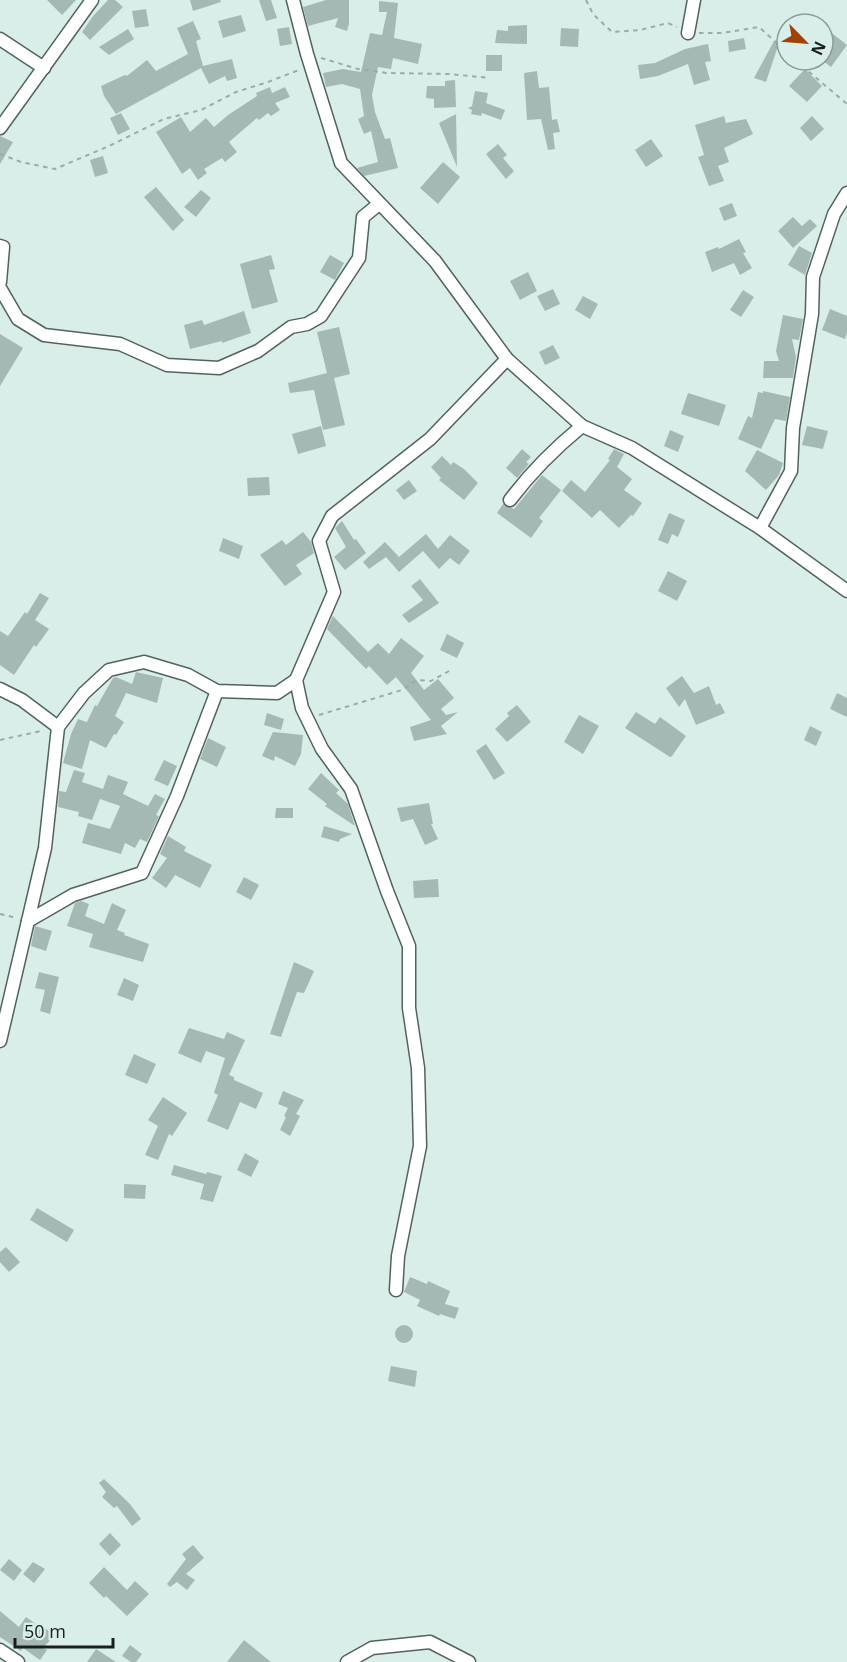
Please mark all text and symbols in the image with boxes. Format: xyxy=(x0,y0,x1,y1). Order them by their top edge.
north arrow xyxy=(775,12,835,72)
text: N xyxy=(806,38,831,59)
scale bar xyxy=(15,1611,112,1649)
text: 50 m xyxy=(24,1619,66,1643)

